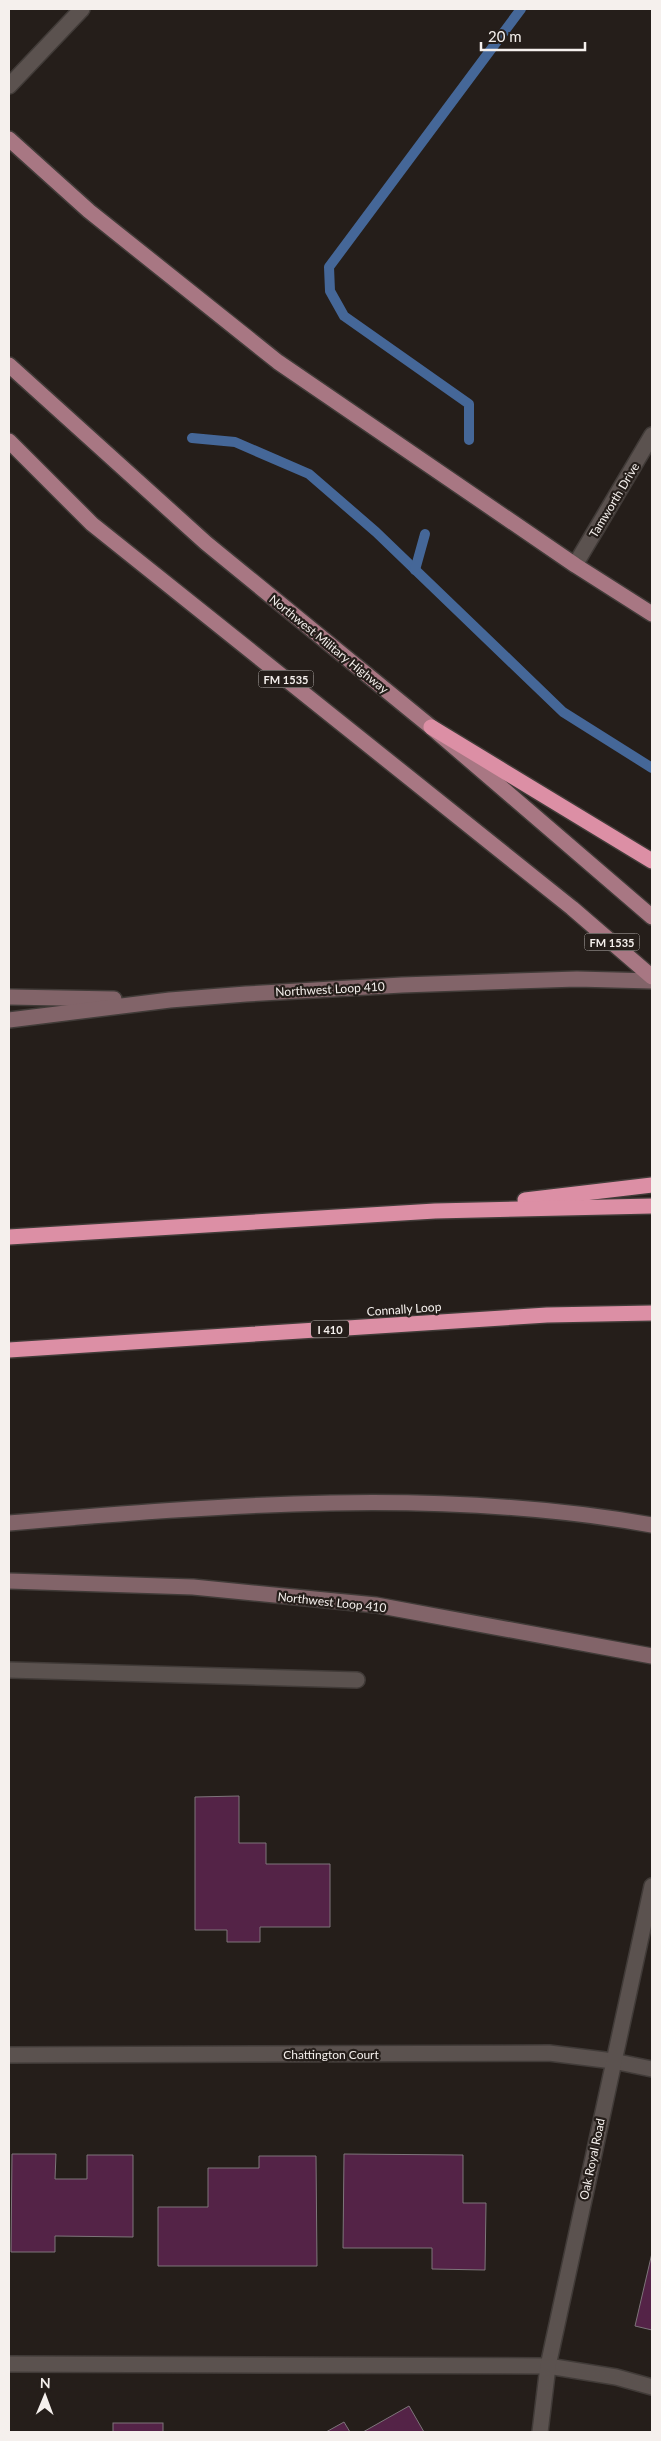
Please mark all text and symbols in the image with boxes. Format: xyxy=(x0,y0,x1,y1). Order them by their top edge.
scale bar xyxy=(481,20,585,52)
text: 20 m xyxy=(488,27,522,45)
street label: Tamworth Drive xyxy=(586,460,642,540)
street label: Northwest Military Highway xyxy=(266,591,392,697)
road number: FM 1535 xyxy=(258,671,314,688)
road number: FM 1535 xyxy=(584,934,640,950)
street label: Northwest Loop 410 xyxy=(275,979,385,999)
street label: Connally Loop xyxy=(366,1299,442,1319)
road number: I 410 xyxy=(311,1320,349,1338)
street label: Northwest Loop 410 xyxy=(277,1589,387,1615)
street label: Chattington Court xyxy=(283,2047,379,2062)
street label: Oak Royal Road xyxy=(576,2117,608,2201)
north arrow xyxy=(20,2371,70,2421)
text: N xyxy=(40,2374,51,2391)

